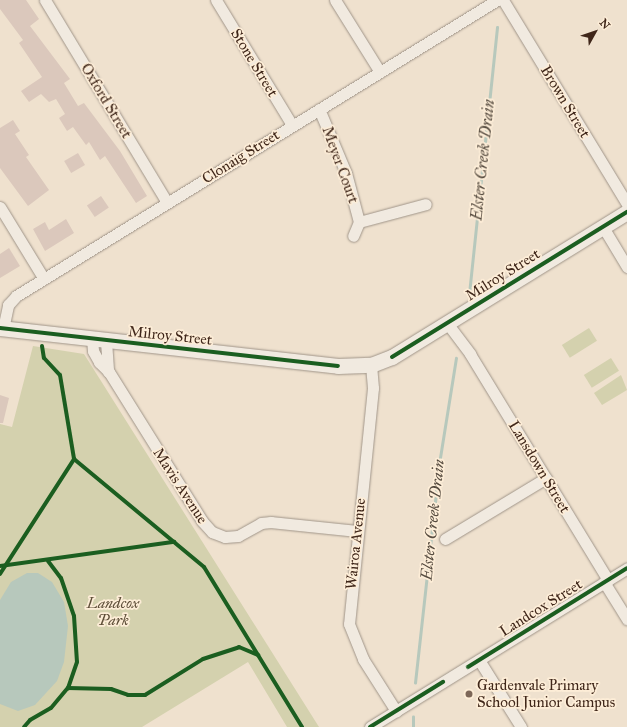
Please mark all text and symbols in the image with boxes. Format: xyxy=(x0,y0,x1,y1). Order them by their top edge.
north arrow xyxy=(575,12,615,52)
text: N xyxy=(597,16,613,32)
street label: Stone Street xyxy=(227,26,281,100)
street label: Oxford Street xyxy=(77,60,135,142)
street label: Brown Street xyxy=(536,62,594,142)
water label: Elster Creek Drain xyxy=(467,98,499,222)
street label: Meyer Court xyxy=(318,124,362,206)
street label: Clonaig Street xyxy=(199,126,283,188)
street label: Milroy Street xyxy=(463,245,543,305)
street label: Milroy Street xyxy=(127,323,213,349)
street label: Lansdown Street xyxy=(504,418,574,516)
street label: Mavis Avenue xyxy=(149,445,211,527)
water label: Elster Creek Drain xyxy=(417,458,449,582)
street label: Wairoa Avenue xyxy=(342,497,370,591)
street label: Landcox Street xyxy=(496,575,586,641)
park label: Landcox Park xyxy=(87,594,139,629)
place label: Gardenvale Primary School Junior Campus xyxy=(477,676,615,711)
marker: Gardenvale Primary School Junior Campus xyxy=(464,689,474,699)

